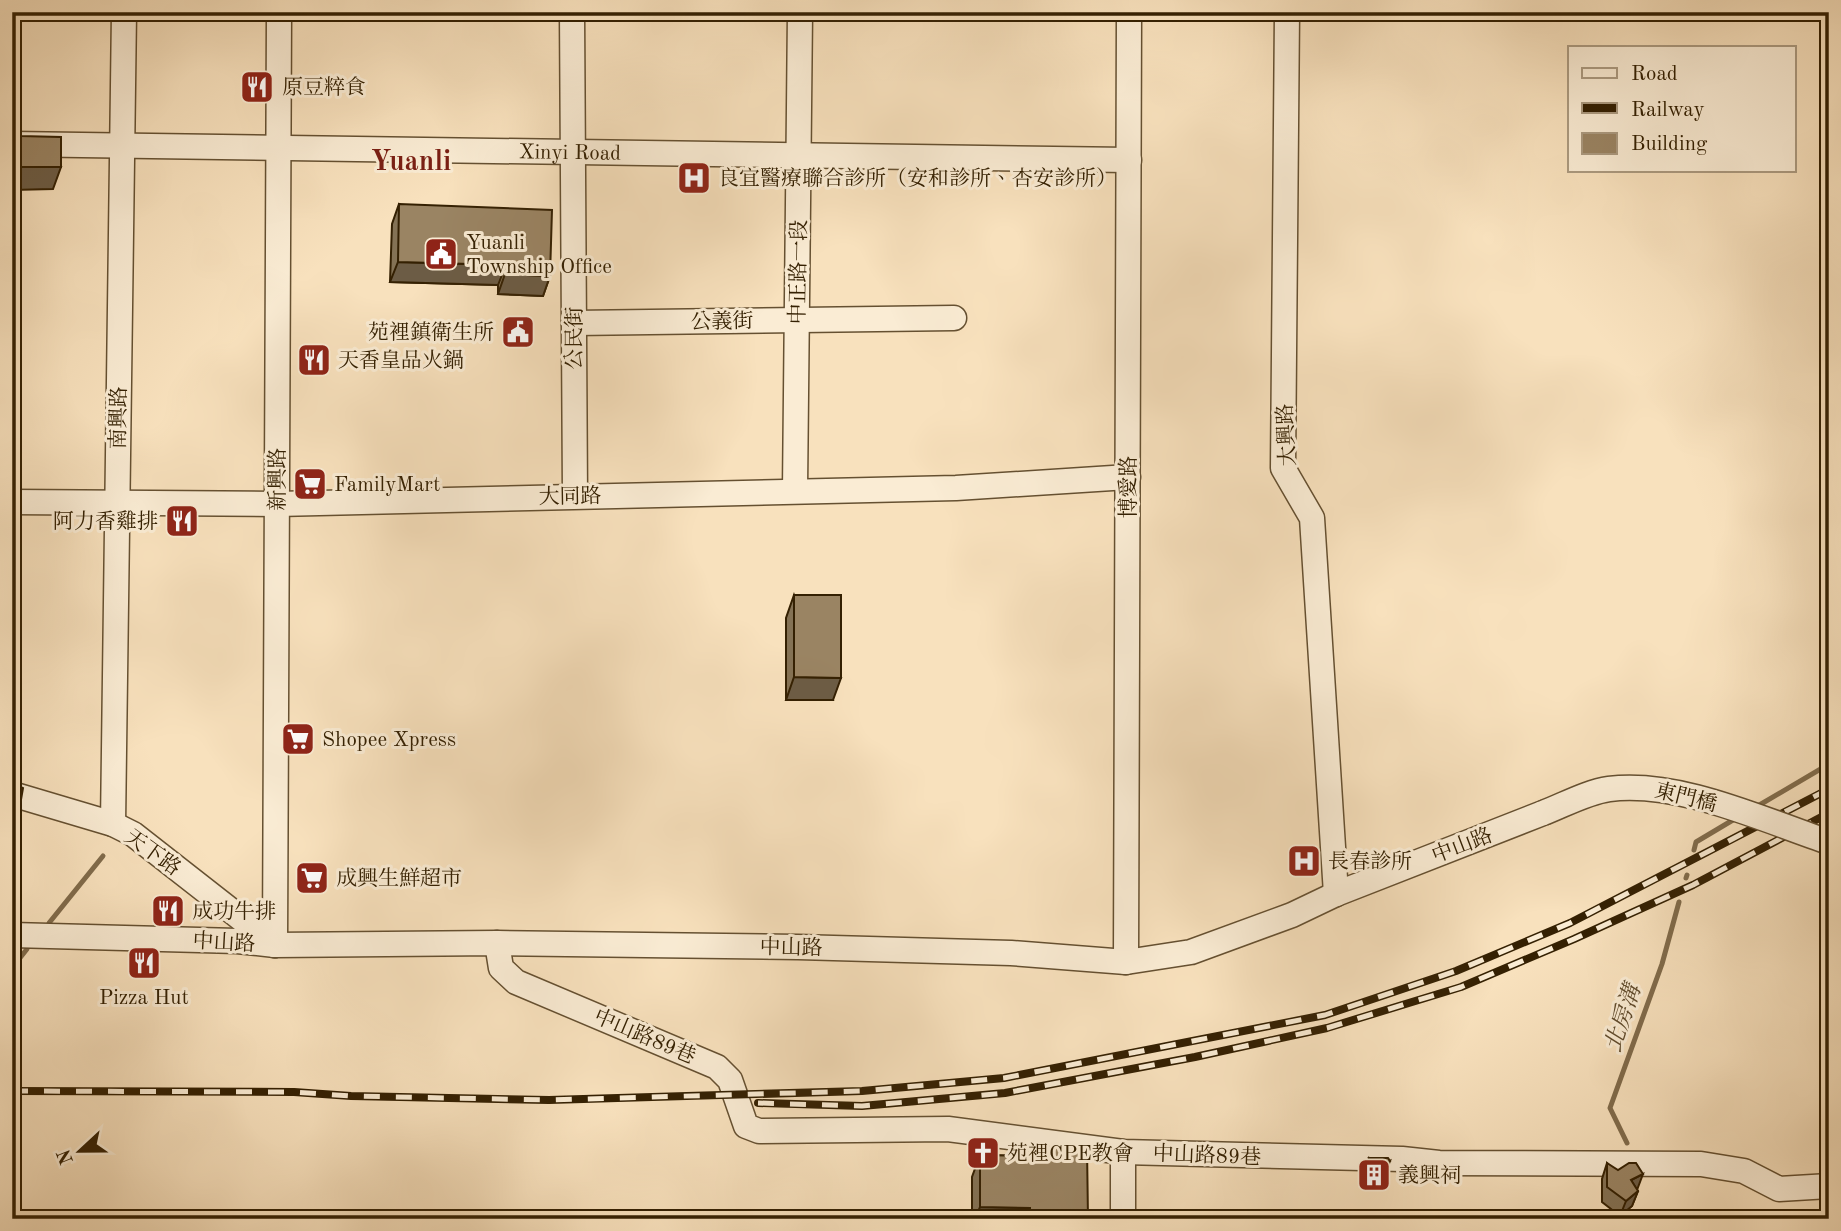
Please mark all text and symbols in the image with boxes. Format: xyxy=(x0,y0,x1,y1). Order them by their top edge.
legend xyxy=(1568,46,1796,172)
text: Road xyxy=(1631,64,1678,85)
restaurant icon: 原豆粹食 xyxy=(238,68,276,106)
place label: 原豆粹食 xyxy=(282,76,366,99)
text: Railway xyxy=(1631,100,1705,121)
text: Building xyxy=(1631,134,1708,155)
street label: Xinyi Road xyxy=(519,142,621,165)
district label: Yuanli xyxy=(371,149,451,177)
hospital icon: 良宜醫療聯合診所（安和診所、杏安診所） xyxy=(675,159,713,197)
place label: 良宜醫療聯合診所（安和診所、杏安診所） xyxy=(718,167,1117,190)
street label: 中正路一段 xyxy=(786,219,811,325)
place label: Yuanli Township Office xyxy=(466,233,612,278)
public building icon: Yuanli Township Office xyxy=(422,235,460,273)
street label: 公民街 xyxy=(562,307,586,370)
street label: 公義街 xyxy=(690,308,754,334)
public building icon: 苑裡鎮衛生所 xyxy=(499,313,537,351)
place label: 苑裡鎮衛生所 xyxy=(368,321,494,344)
restaurant icon: 天香皇品火鍋 xyxy=(295,341,333,379)
place label: 天香皇品火鍋 xyxy=(338,349,464,372)
street label: 南興路 xyxy=(106,386,131,450)
street label: 大興路 xyxy=(1273,403,1300,467)
street label: 新興路 xyxy=(266,448,289,511)
street label: 博愛路 xyxy=(1117,456,1140,519)
supermarket icon: FamilyMart xyxy=(291,465,329,503)
place label: FamilyMart xyxy=(334,475,440,496)
street label: 大同路 xyxy=(538,484,602,509)
restaurant icon: 阿力香雞排 xyxy=(163,502,201,540)
place label: 阿力香雞排 xyxy=(53,510,158,533)
supermarket icon: Shopee Xpress xyxy=(279,720,317,758)
place label: Shopee Xpress xyxy=(322,730,456,751)
street label: 東門橋 xyxy=(1653,779,1719,816)
street label: 中山路 xyxy=(1429,823,1496,867)
street label: 天下路 xyxy=(120,825,185,880)
hospital icon: 長春診所 xyxy=(1285,842,1323,880)
place label: 長春診所 xyxy=(1328,850,1412,873)
supermarket icon: 成興生鮮超市 xyxy=(293,859,331,897)
place label: 成興生鮮超市 xyxy=(336,867,462,890)
restaurant icon: 成功牛排 xyxy=(149,892,187,930)
place label: 成功牛排 xyxy=(192,900,276,923)
street label: 中山路 xyxy=(192,929,256,956)
street label: 中山路 xyxy=(759,935,823,960)
restaurant icon: Pizza Hut xyxy=(125,944,163,982)
water label: 北房溝 xyxy=(1600,978,1646,1055)
place label: Pizza Hut xyxy=(99,988,189,1009)
street label: 中山路89巷 xyxy=(590,1005,699,1068)
north arrow xyxy=(46,1116,116,1186)
church icon: 苑裡CPE教會 xyxy=(964,1134,1002,1172)
place label: 苑裡CPE教會 xyxy=(1007,1142,1134,1165)
street label: 中山路89巷 xyxy=(1152,1142,1262,1169)
text: N xyxy=(55,1146,78,1167)
building icon: 義興祠 xyxy=(1355,1156,1393,1194)
place label: 義興祠 xyxy=(1398,1164,1461,1187)

